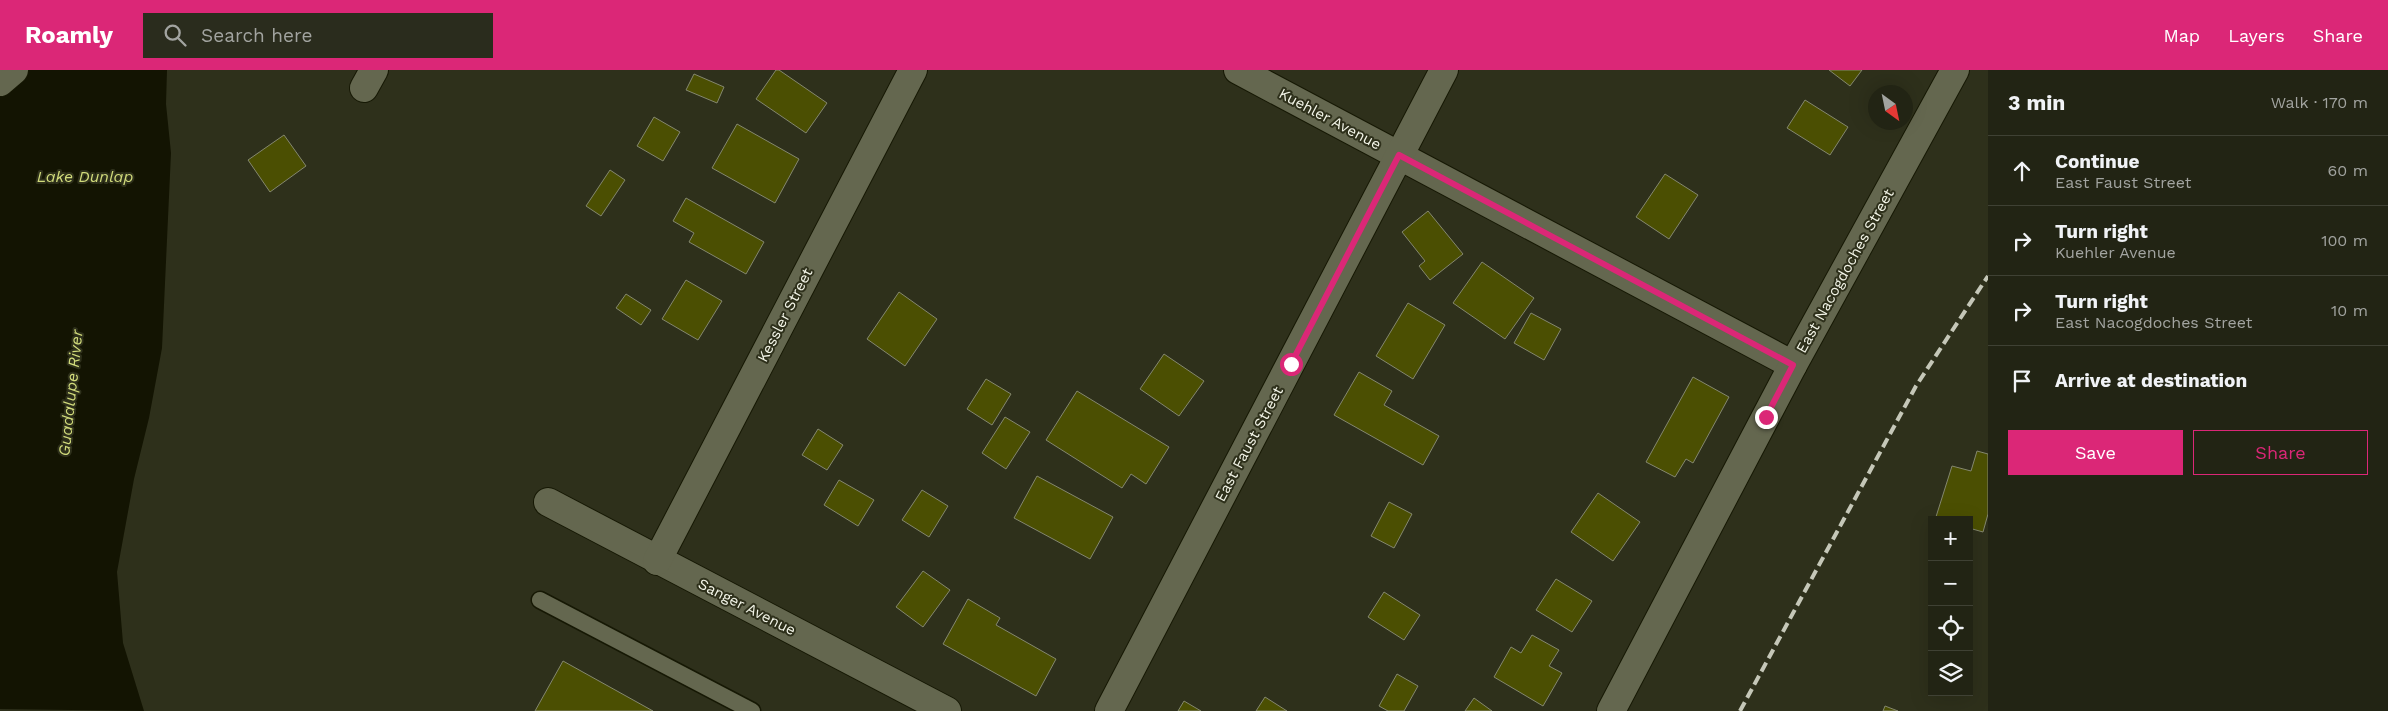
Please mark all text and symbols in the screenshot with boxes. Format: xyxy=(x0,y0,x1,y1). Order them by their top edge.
search box xyxy=(143,13,493,58)
text: Roamly xyxy=(25,21,113,49)
icon: search xyxy=(161,21,189,49)
text: Search here xyxy=(201,24,312,47)
text: Map xyxy=(2163,25,2200,46)
text: Layers xyxy=(2228,25,2285,46)
text: Share xyxy=(2313,25,2363,46)
street label: Kuehler Avenue xyxy=(1276,84,1384,154)
north arrow xyxy=(1868,85,1913,130)
text: 3 min xyxy=(2008,90,2065,115)
text: Walk · 170 m xyxy=(2271,93,2368,112)
text: Continue xyxy=(2055,150,2139,173)
icon: ahead xyxy=(2008,157,2036,185)
text: 60 m xyxy=(2328,161,2368,180)
water label: Lake Dunlap xyxy=(37,167,133,186)
text: East Faust Street xyxy=(2055,173,2191,192)
street label: East Nacogdoches Street xyxy=(1792,185,1898,356)
text: Turn right xyxy=(2055,220,2148,243)
icon: right xyxy=(2008,227,2036,255)
text: 100 m xyxy=(2321,231,2368,250)
text: Kuehler Avenue xyxy=(2055,243,2176,262)
street label: Kessler Street xyxy=(754,264,817,365)
text: Turn right xyxy=(2055,290,2148,313)
icon: right xyxy=(2008,297,2036,325)
text: 10 m xyxy=(2331,301,2368,320)
text: East Nacogdoches Street xyxy=(2055,313,2252,332)
water label: Guadalupe River xyxy=(54,328,87,457)
route start xyxy=(1280,353,1303,376)
icon: arrive xyxy=(2008,367,2036,395)
text: Arrive at destination xyxy=(2055,369,2247,392)
street label: East Faust Street xyxy=(1211,383,1287,505)
route end xyxy=(1755,406,1778,429)
button: Save xyxy=(2008,430,2183,475)
button: Share xyxy=(2193,430,2368,475)
map controls xyxy=(1928,516,1973,696)
button: + xyxy=(1928,516,1973,561)
button: − xyxy=(1928,561,1973,606)
street label: Sanger Avenue xyxy=(695,575,799,639)
button: locate xyxy=(1928,606,1973,651)
button: layers xyxy=(1928,651,1973,696)

